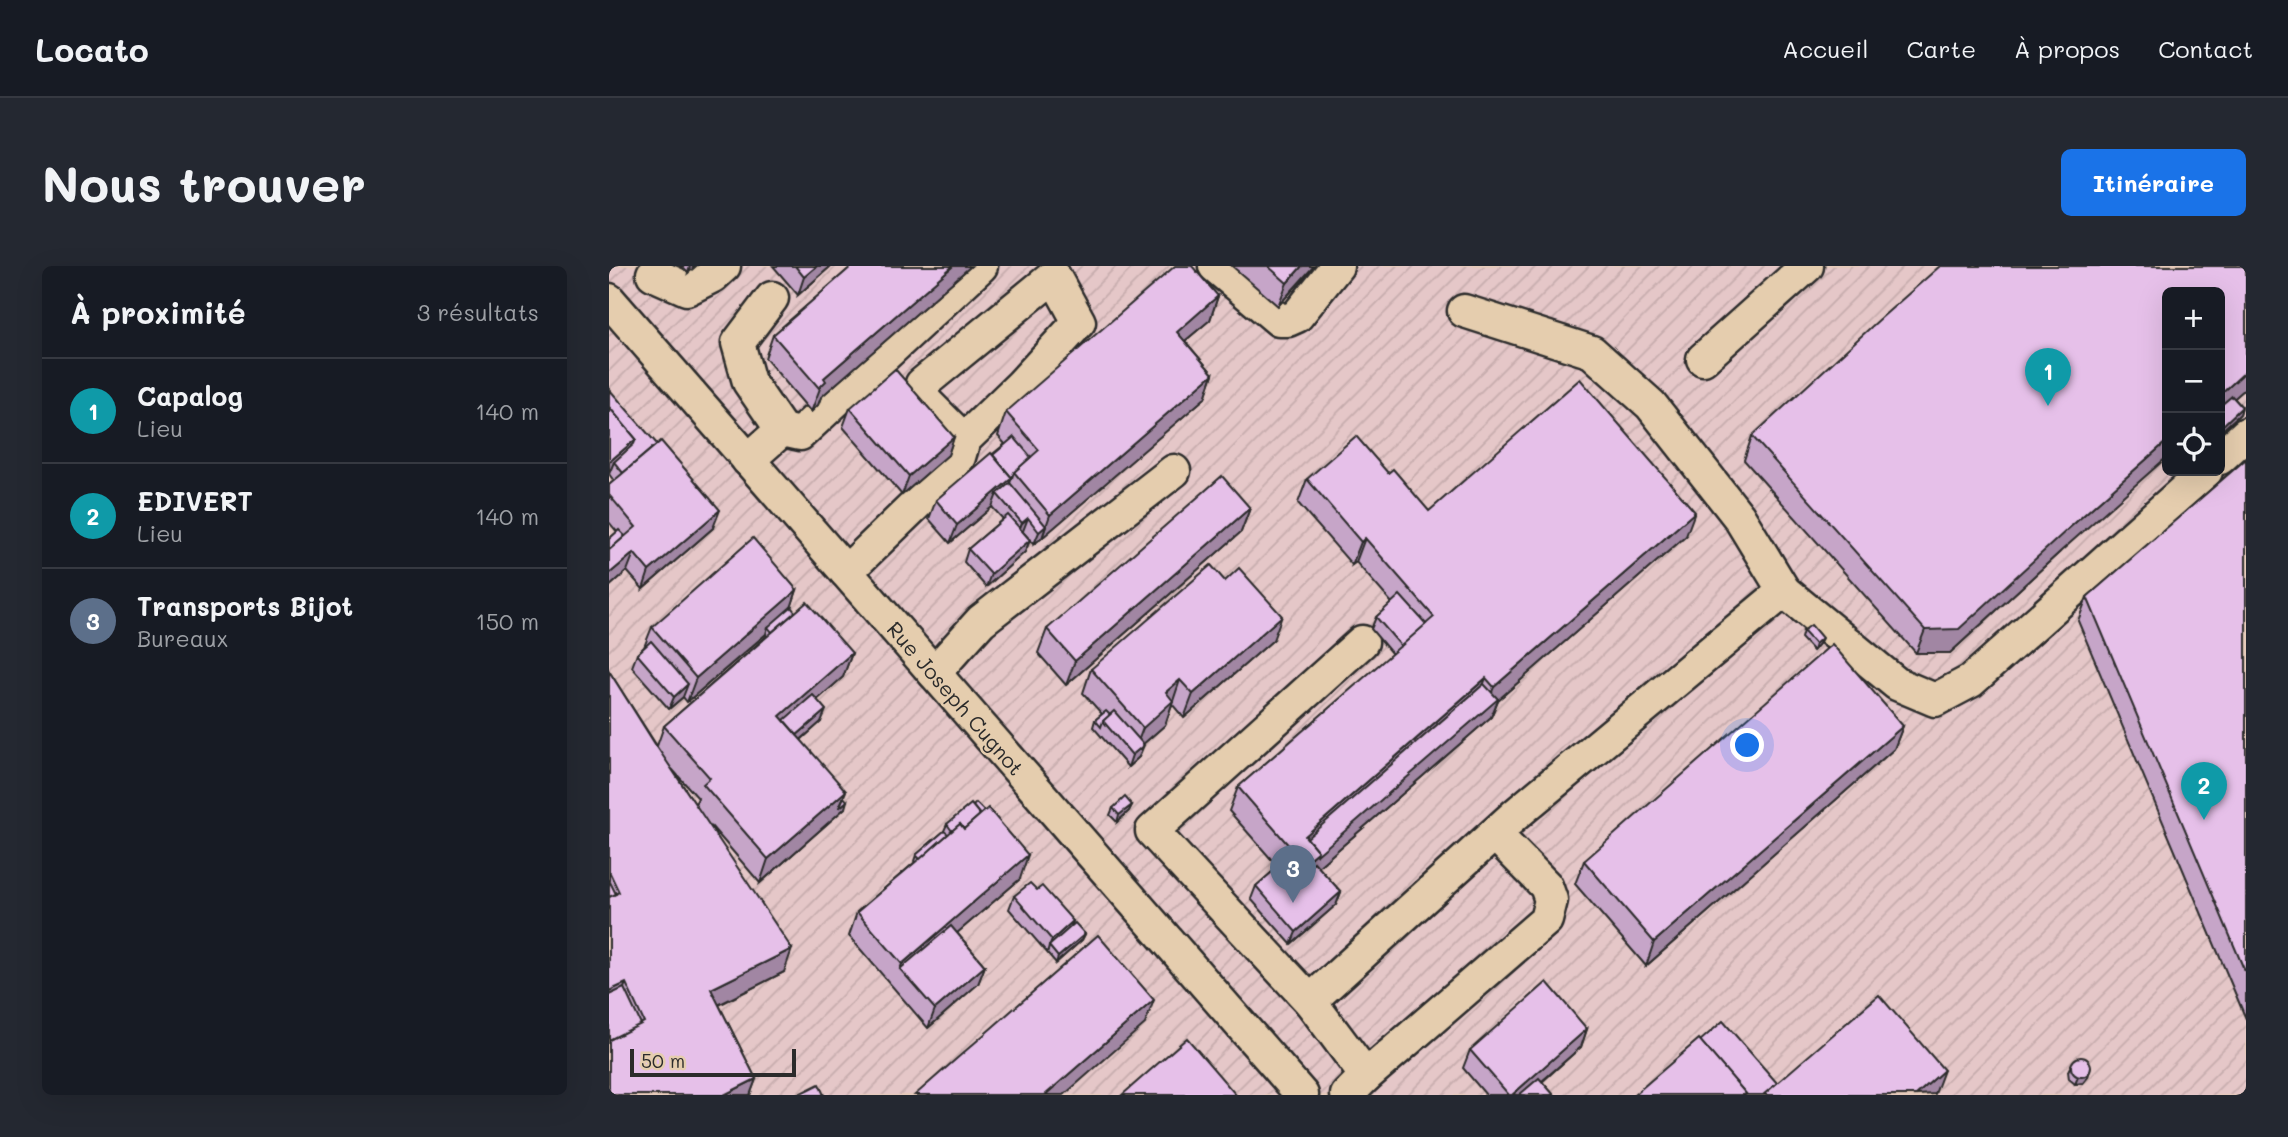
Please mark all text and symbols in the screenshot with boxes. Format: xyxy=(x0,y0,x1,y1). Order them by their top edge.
text: Locato xyxy=(35,27,149,70)
text: Accueil xyxy=(1782,33,1868,64)
text: Carte xyxy=(1906,33,1976,64)
text: À propos xyxy=(2014,33,2120,64)
text: Contact xyxy=(2158,33,2253,64)
button: Itinéraire xyxy=(2061,149,2246,216)
text: Nous trouver xyxy=(42,151,366,214)
map controls xyxy=(2162,287,2225,476)
button: + xyxy=(2162,287,2225,350)
text: À proximité xyxy=(70,292,246,332)
text: 3 résultats xyxy=(417,297,539,327)
pin: 1 xyxy=(2025,348,2071,406)
button: − xyxy=(2162,350,2225,413)
text: Capalog xyxy=(137,379,243,413)
text: 1 xyxy=(88,396,98,426)
text: 140 m xyxy=(475,396,539,426)
text: Lieu xyxy=(137,413,183,443)
button: locate xyxy=(2162,413,2225,476)
text: EDIVERT xyxy=(137,484,253,518)
text: 2 xyxy=(87,501,99,531)
text: 140 m xyxy=(475,501,539,531)
text: Lieu xyxy=(137,518,183,548)
text: Transports Bijot xyxy=(137,589,353,623)
text: 3 xyxy=(86,606,100,636)
text: 150 m xyxy=(475,606,539,636)
street label: Rue Joseph Cugnot xyxy=(882,615,1030,781)
text: Bureaux xyxy=(137,623,228,653)
your location xyxy=(1730,728,1764,762)
pin: 2 xyxy=(2181,762,2227,820)
pin: 3 xyxy=(1270,845,1316,903)
scale bar xyxy=(630,1046,796,1078)
text: 50 m xyxy=(641,1048,685,1073)

